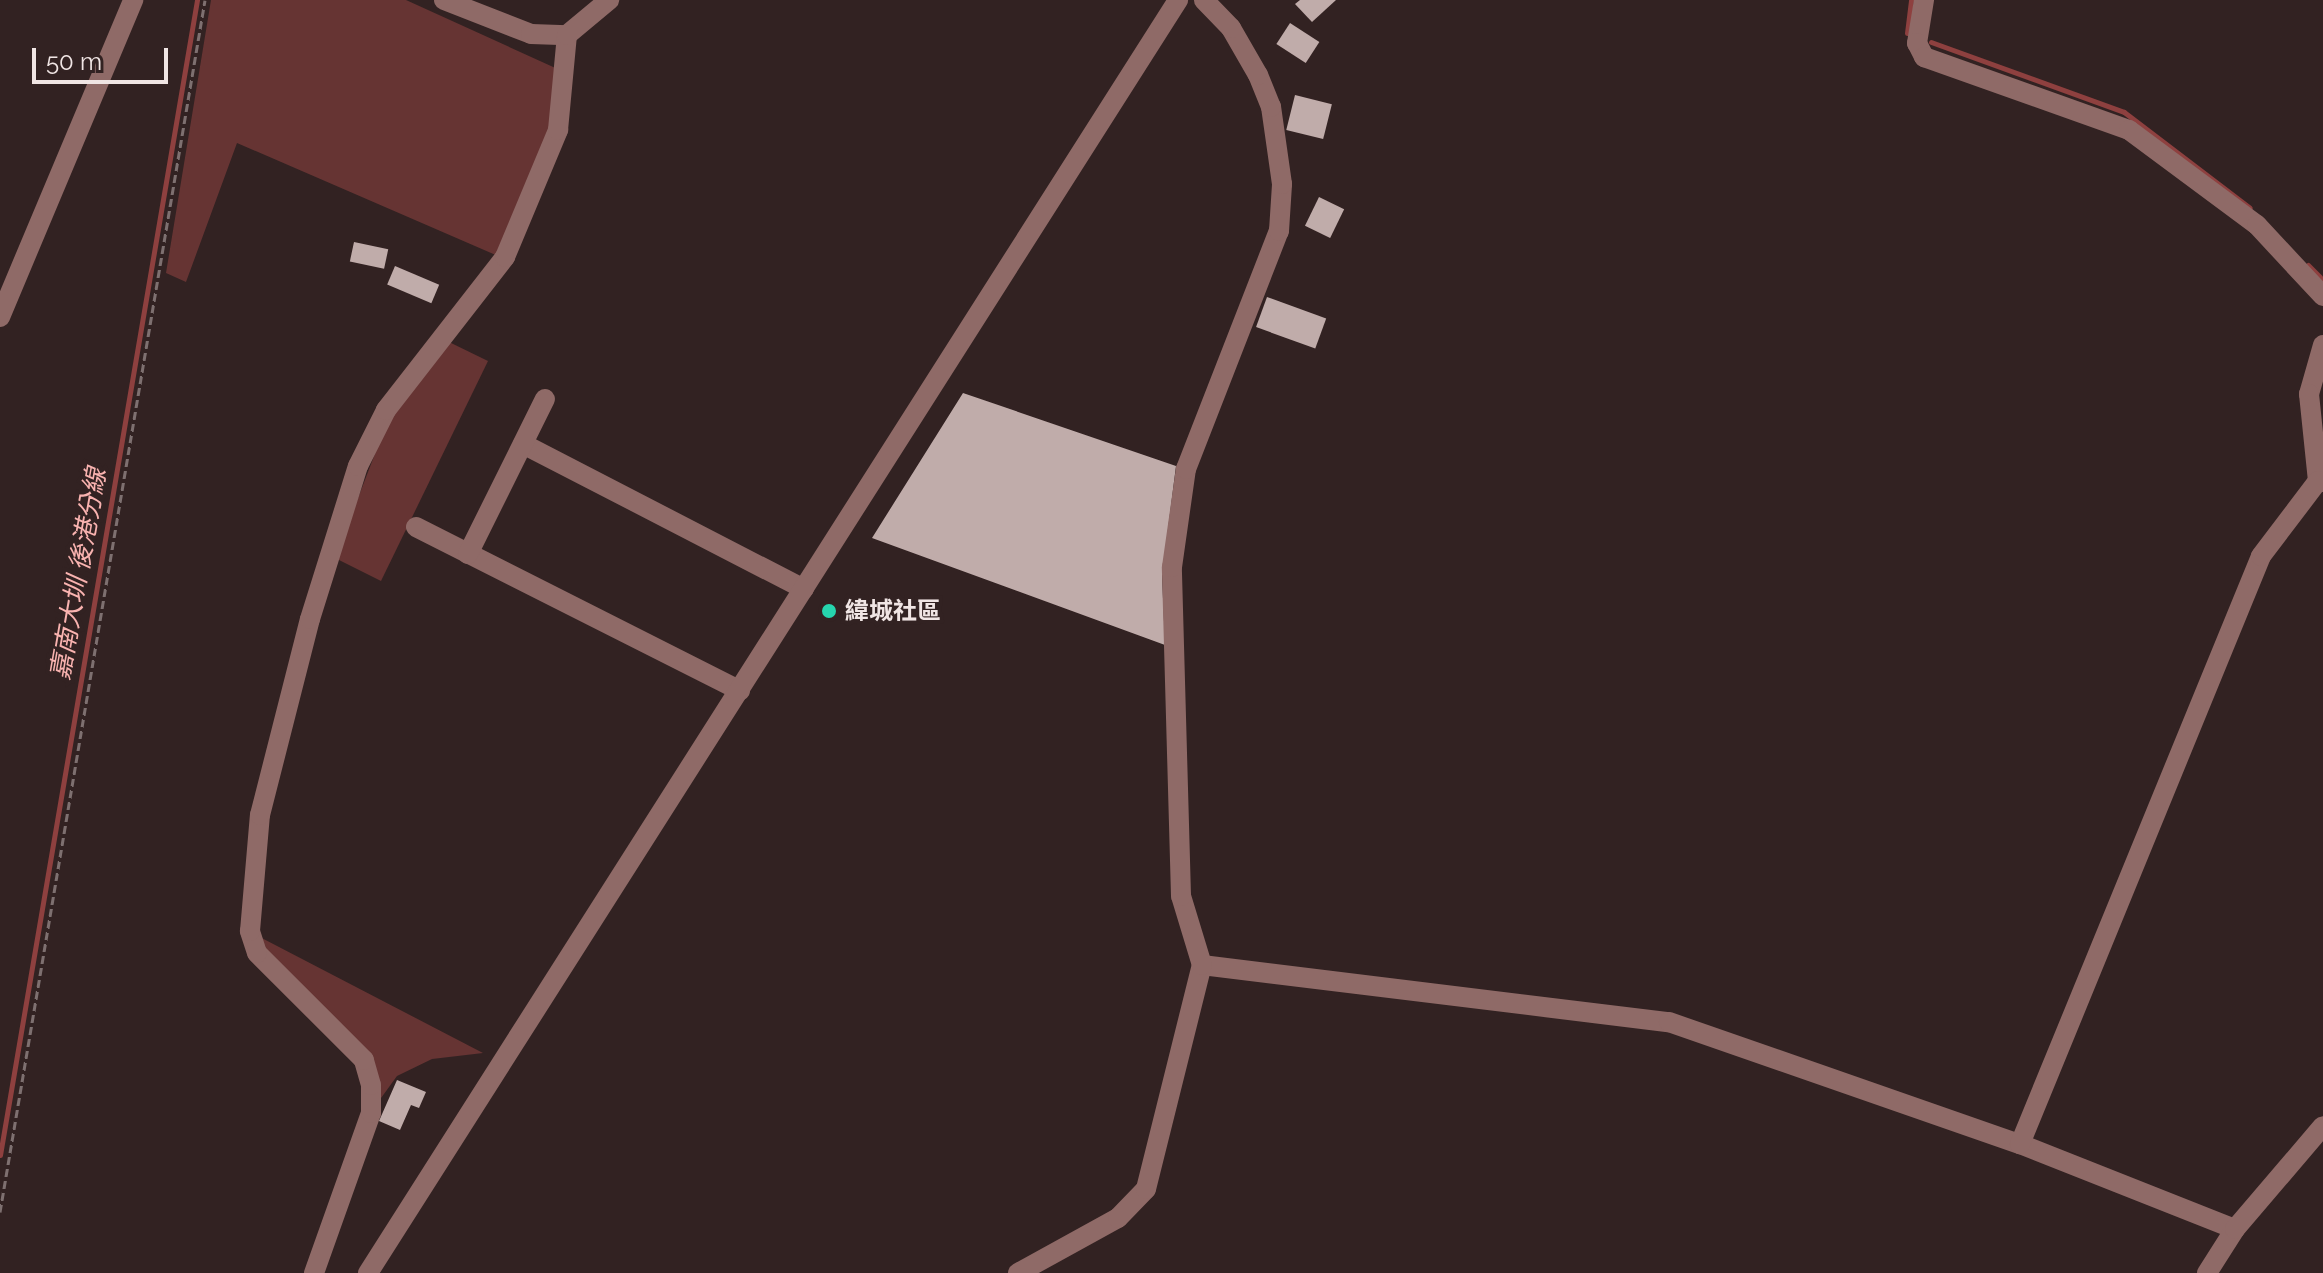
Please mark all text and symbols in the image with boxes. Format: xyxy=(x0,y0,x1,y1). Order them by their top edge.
scale bar xyxy=(36,32,172,82)
text: 50 m xyxy=(46,47,102,76)
water label: 嘉南大圳 後港分線 xyxy=(45,466,113,682)
place label: 緯城社區 xyxy=(845,597,941,625)
marker: 緯城社區 xyxy=(820,602,838,620)

